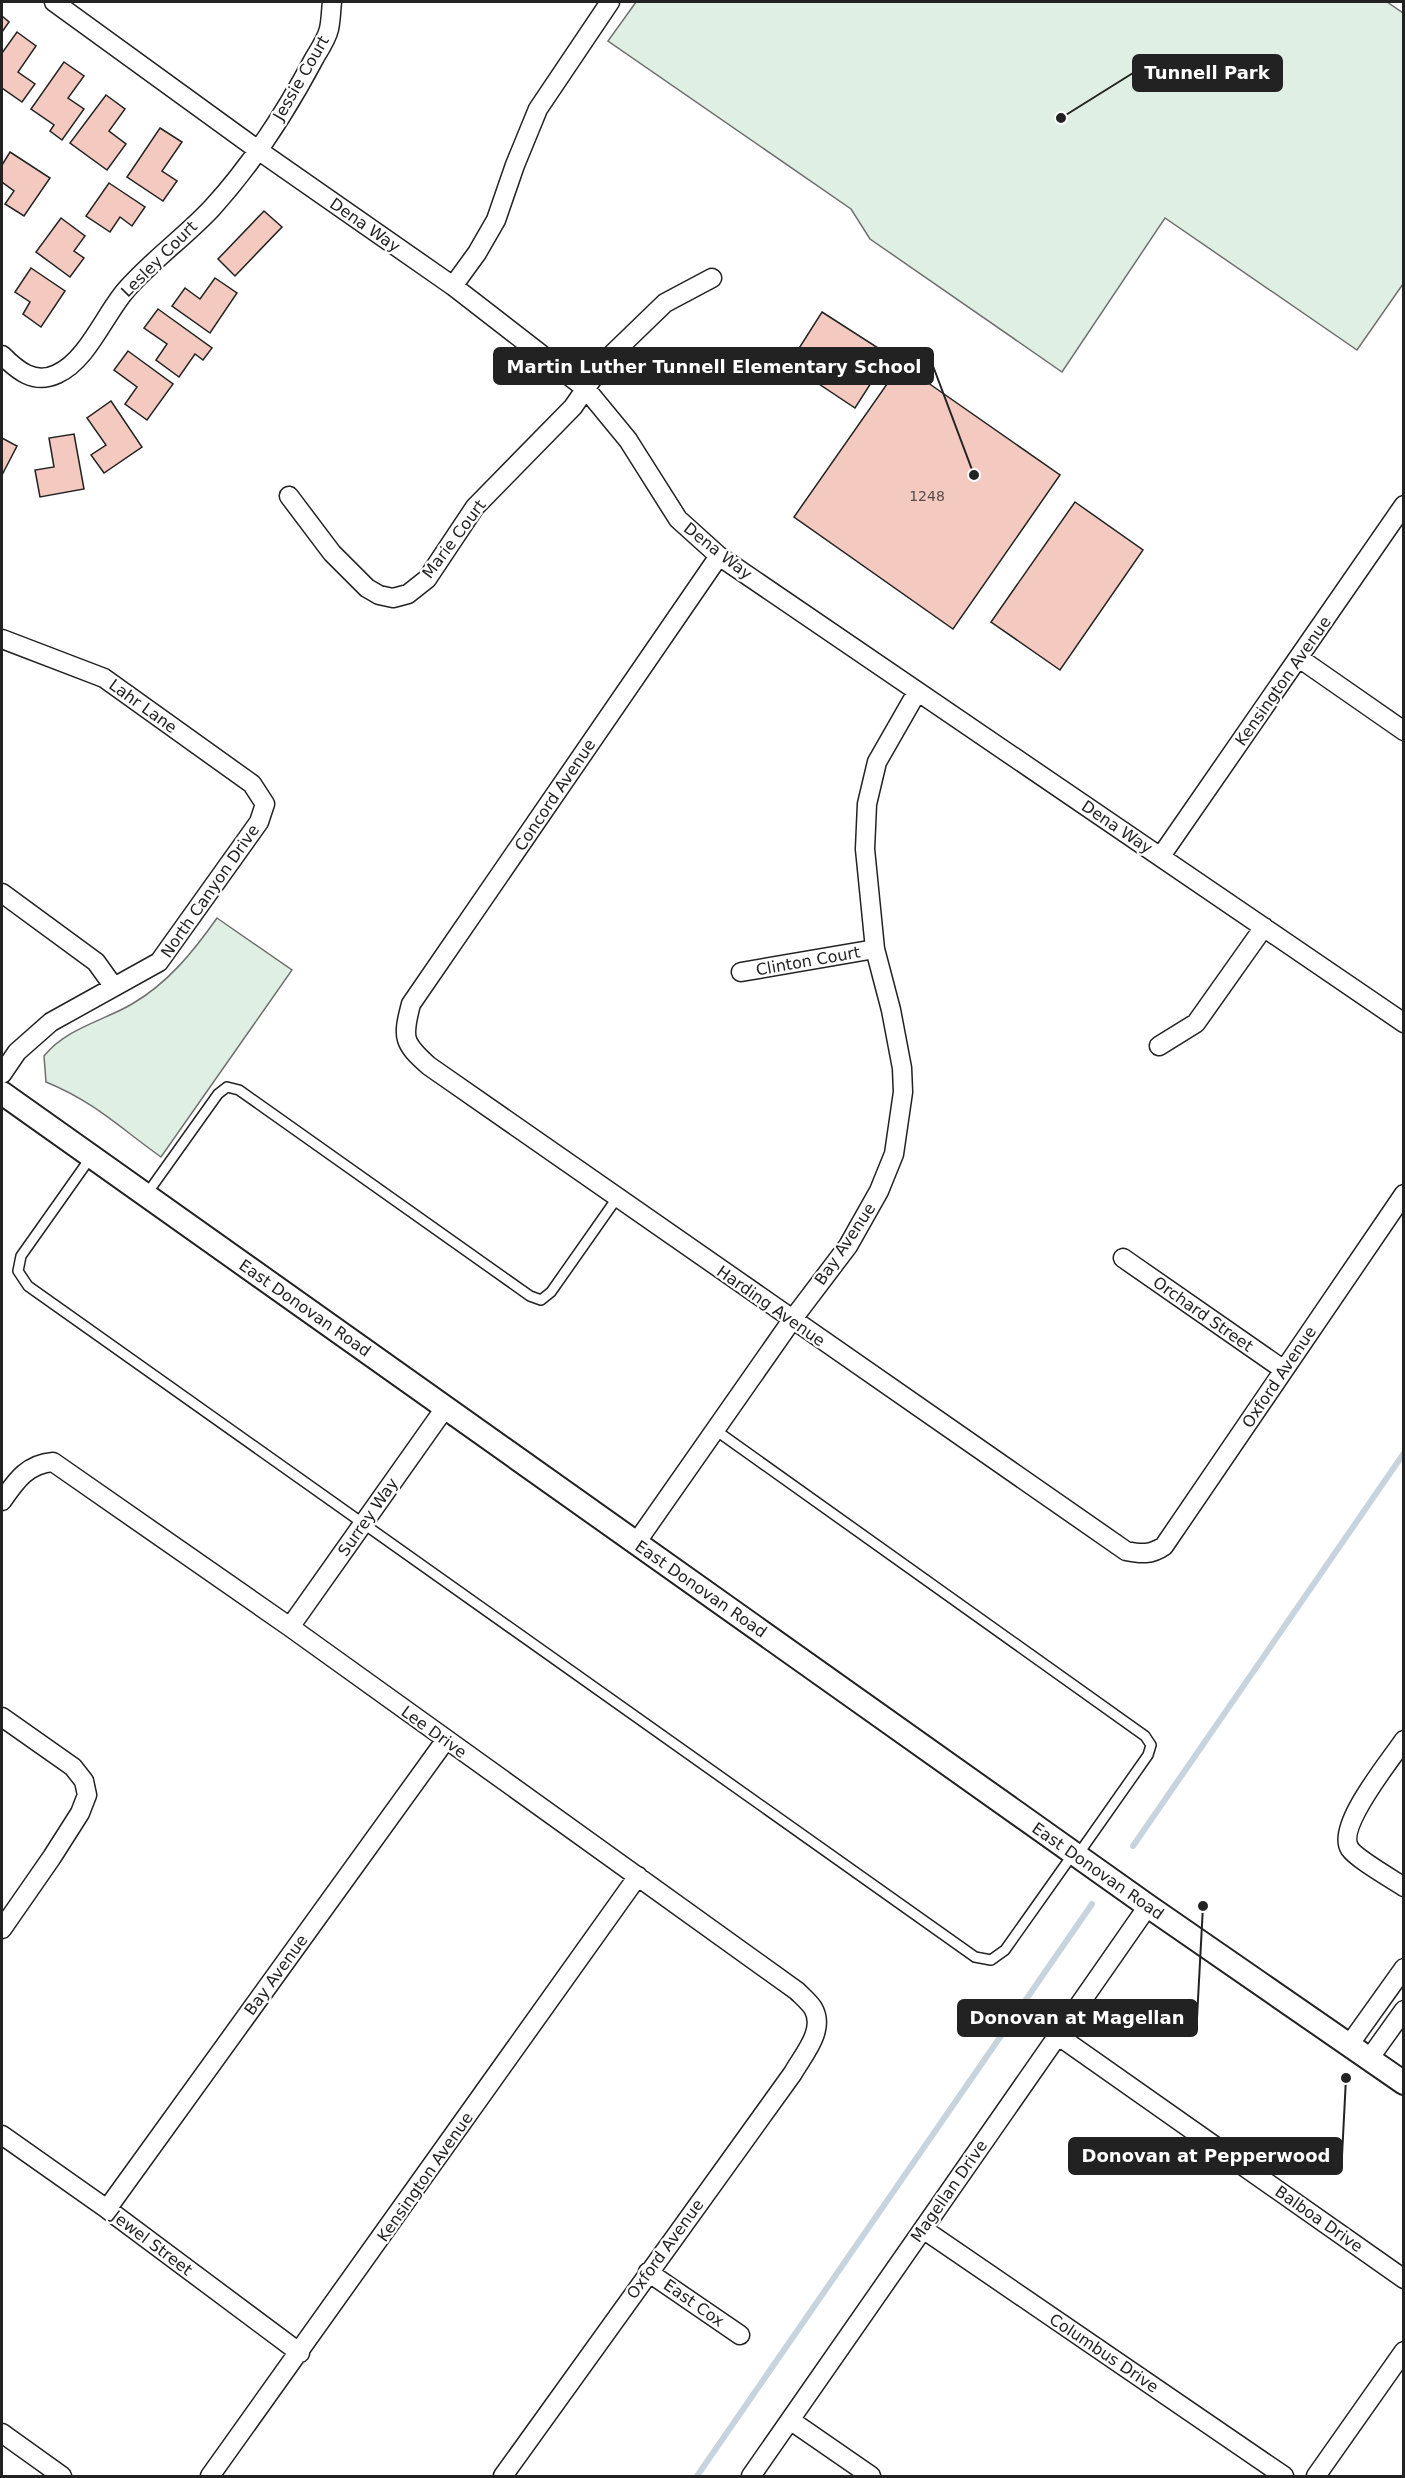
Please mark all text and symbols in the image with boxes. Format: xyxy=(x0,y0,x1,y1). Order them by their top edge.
street label: Jessie Court xyxy=(269,32,333,125)
callout: Tunnell Park xyxy=(1133,55,1282,91)
text: Tunnell Park xyxy=(1144,62,1271,83)
street label: Dena Way xyxy=(326,194,404,256)
street label: Lesley Court xyxy=(117,217,201,301)
callout: Martin Luther Tunnell Elementary School xyxy=(494,348,933,384)
text: Martin Luther Tunnell Elementary School xyxy=(507,356,921,377)
house number: 1248 xyxy=(909,488,945,504)
street label: Marie Court xyxy=(418,496,490,582)
street label: Dena Way xyxy=(680,518,756,584)
street label: Kensington Avenue xyxy=(1231,613,1335,749)
street label: Lahr Lane xyxy=(105,675,181,737)
street label: Concord Avenue xyxy=(511,736,599,854)
street label: Dena Way xyxy=(1078,796,1156,858)
street label: North Canyon Drive xyxy=(157,821,263,961)
street label: Clinton Court xyxy=(754,942,862,980)
street label: Bay Avenue xyxy=(811,1199,879,1289)
street label: East Donovan Road xyxy=(236,1255,374,1361)
street label: Harding Avenue xyxy=(713,1262,829,1350)
street label: Orchard Street xyxy=(1149,1272,1257,1356)
street label: Oxford Avenue xyxy=(1238,1323,1320,1431)
street label: Surrey Way xyxy=(334,1474,402,1560)
street label: East Donovan Road xyxy=(632,1536,770,1642)
street label: Lee Drive xyxy=(398,1702,470,1762)
street label: East Donovan Road xyxy=(1029,1818,1167,1924)
street label: Bay Avenue xyxy=(240,1931,312,2019)
callout: Donovan at Magellan xyxy=(958,2000,1197,2036)
text: Donovan at Magellan xyxy=(970,2007,1184,2028)
street label: Kensington Avenue xyxy=(373,2109,477,2245)
street label: Magellan Drive xyxy=(907,2136,991,2246)
callout: Donovan at Pepperwood xyxy=(1069,2138,1342,2174)
text: Donovan at Pepperwood xyxy=(1082,2145,1330,2166)
street label: Balboa Drive xyxy=(1271,2182,1367,2256)
street label: Oxford Avenue xyxy=(622,2195,708,2303)
street label: Jewel Street xyxy=(107,2206,196,2279)
street label: East Cox xyxy=(660,2275,728,2331)
street label: Columbus Drive xyxy=(1046,2309,1162,2397)

